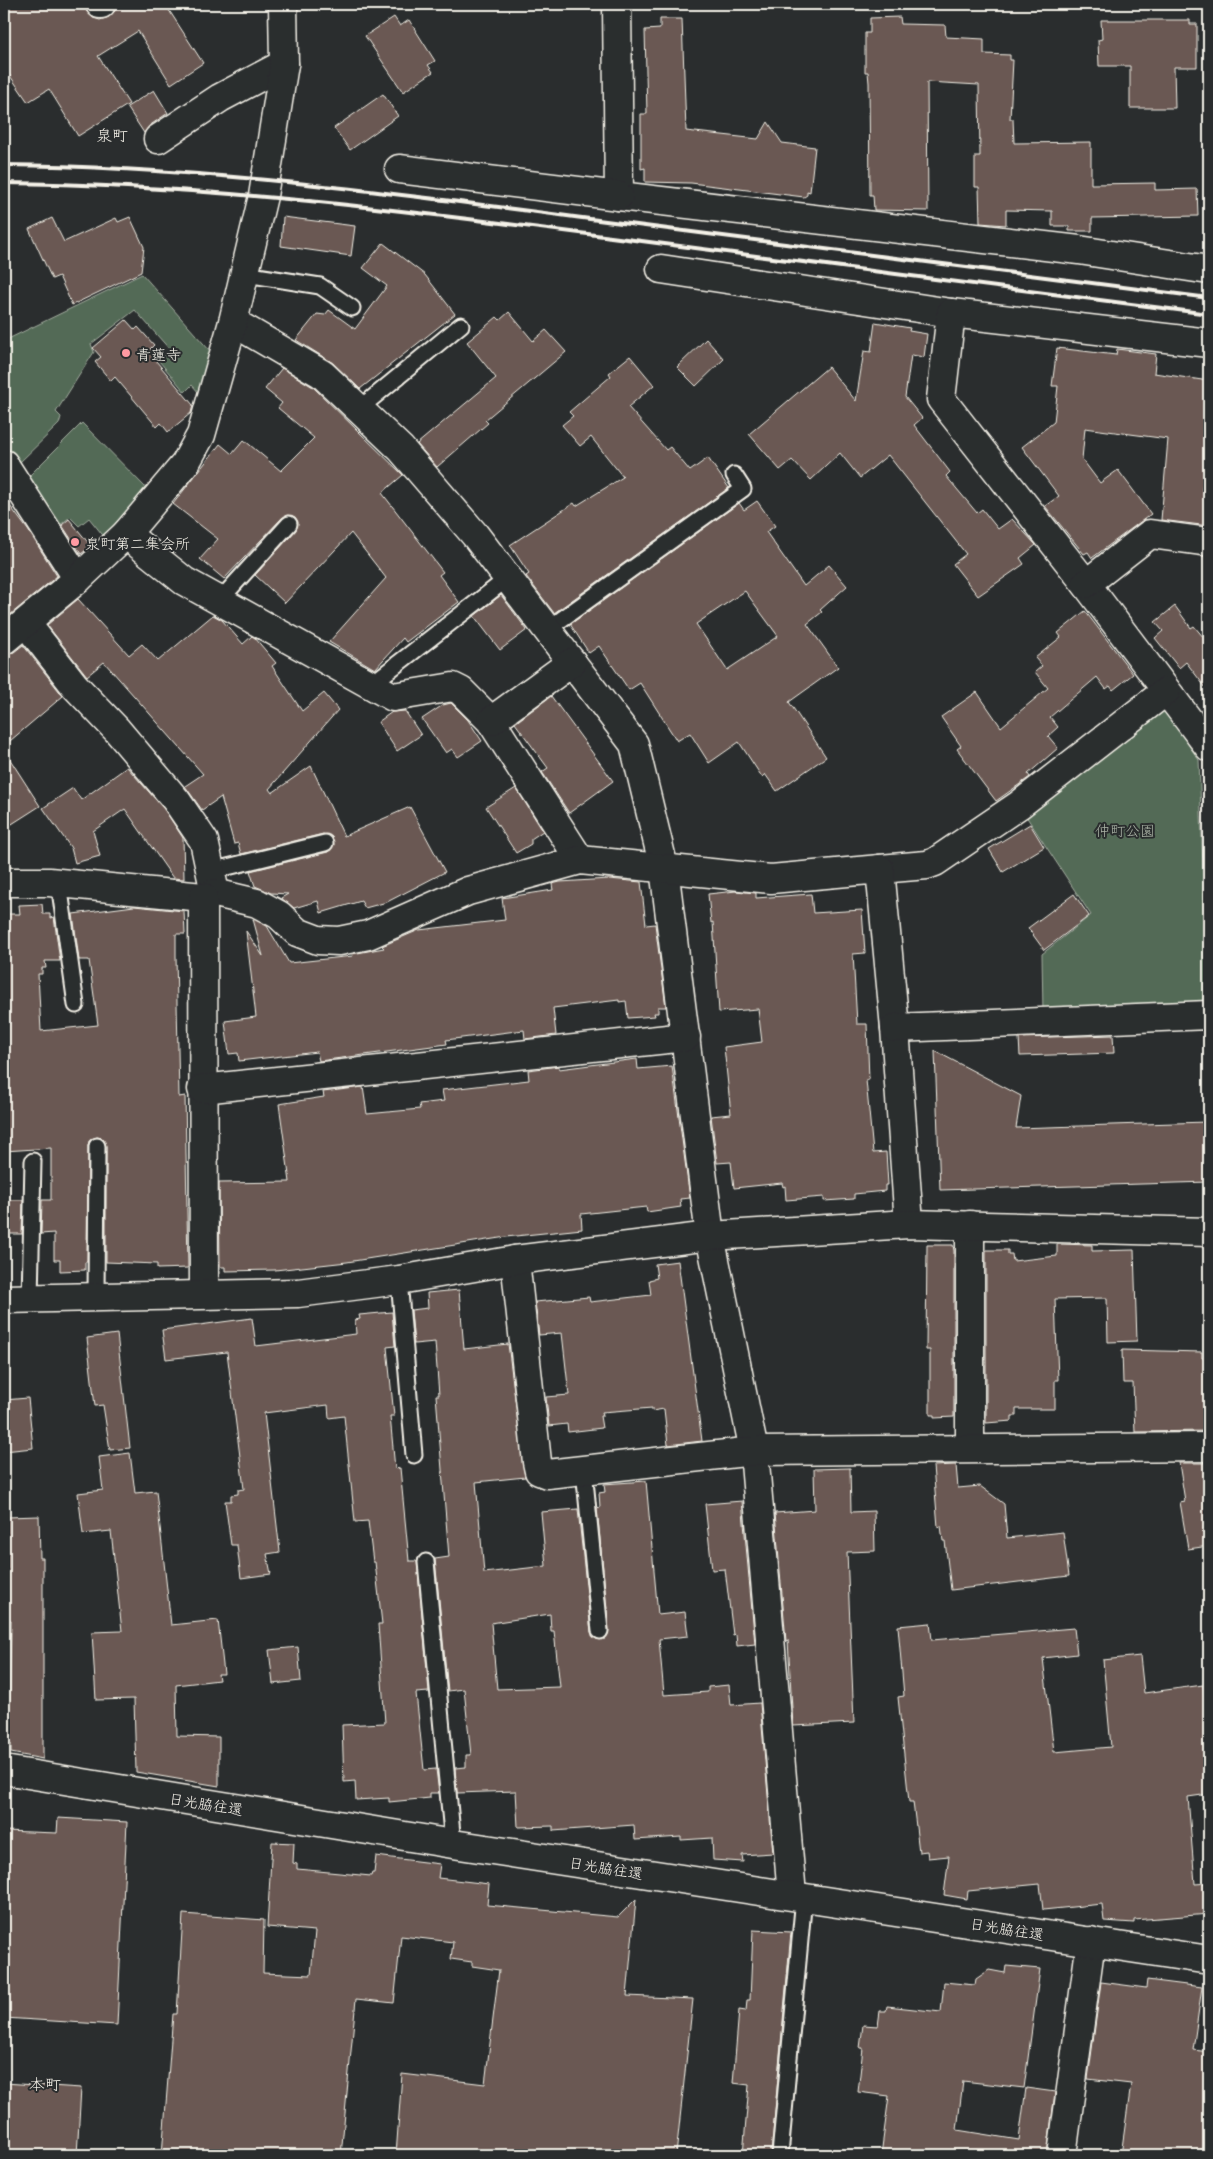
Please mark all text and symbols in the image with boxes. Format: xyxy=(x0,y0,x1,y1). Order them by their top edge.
district label: 泉町 xyxy=(96,122,128,146)
place label: 青蓮寺 xyxy=(136,342,181,365)
marker: 青蓮寺 xyxy=(120,347,132,359)
place label: 泉町第二集会所 xyxy=(85,531,190,554)
marker: 泉町第二集会所 xyxy=(69,536,81,548)
park label: 仲町公園 xyxy=(1095,818,1155,841)
street label: 日光脇往還 xyxy=(167,1786,245,1820)
street label: 日光脇往還 xyxy=(567,1850,645,1884)
street label: 日光脇往還 xyxy=(968,1911,1046,1945)
district label: 本町 xyxy=(29,2071,61,2095)

